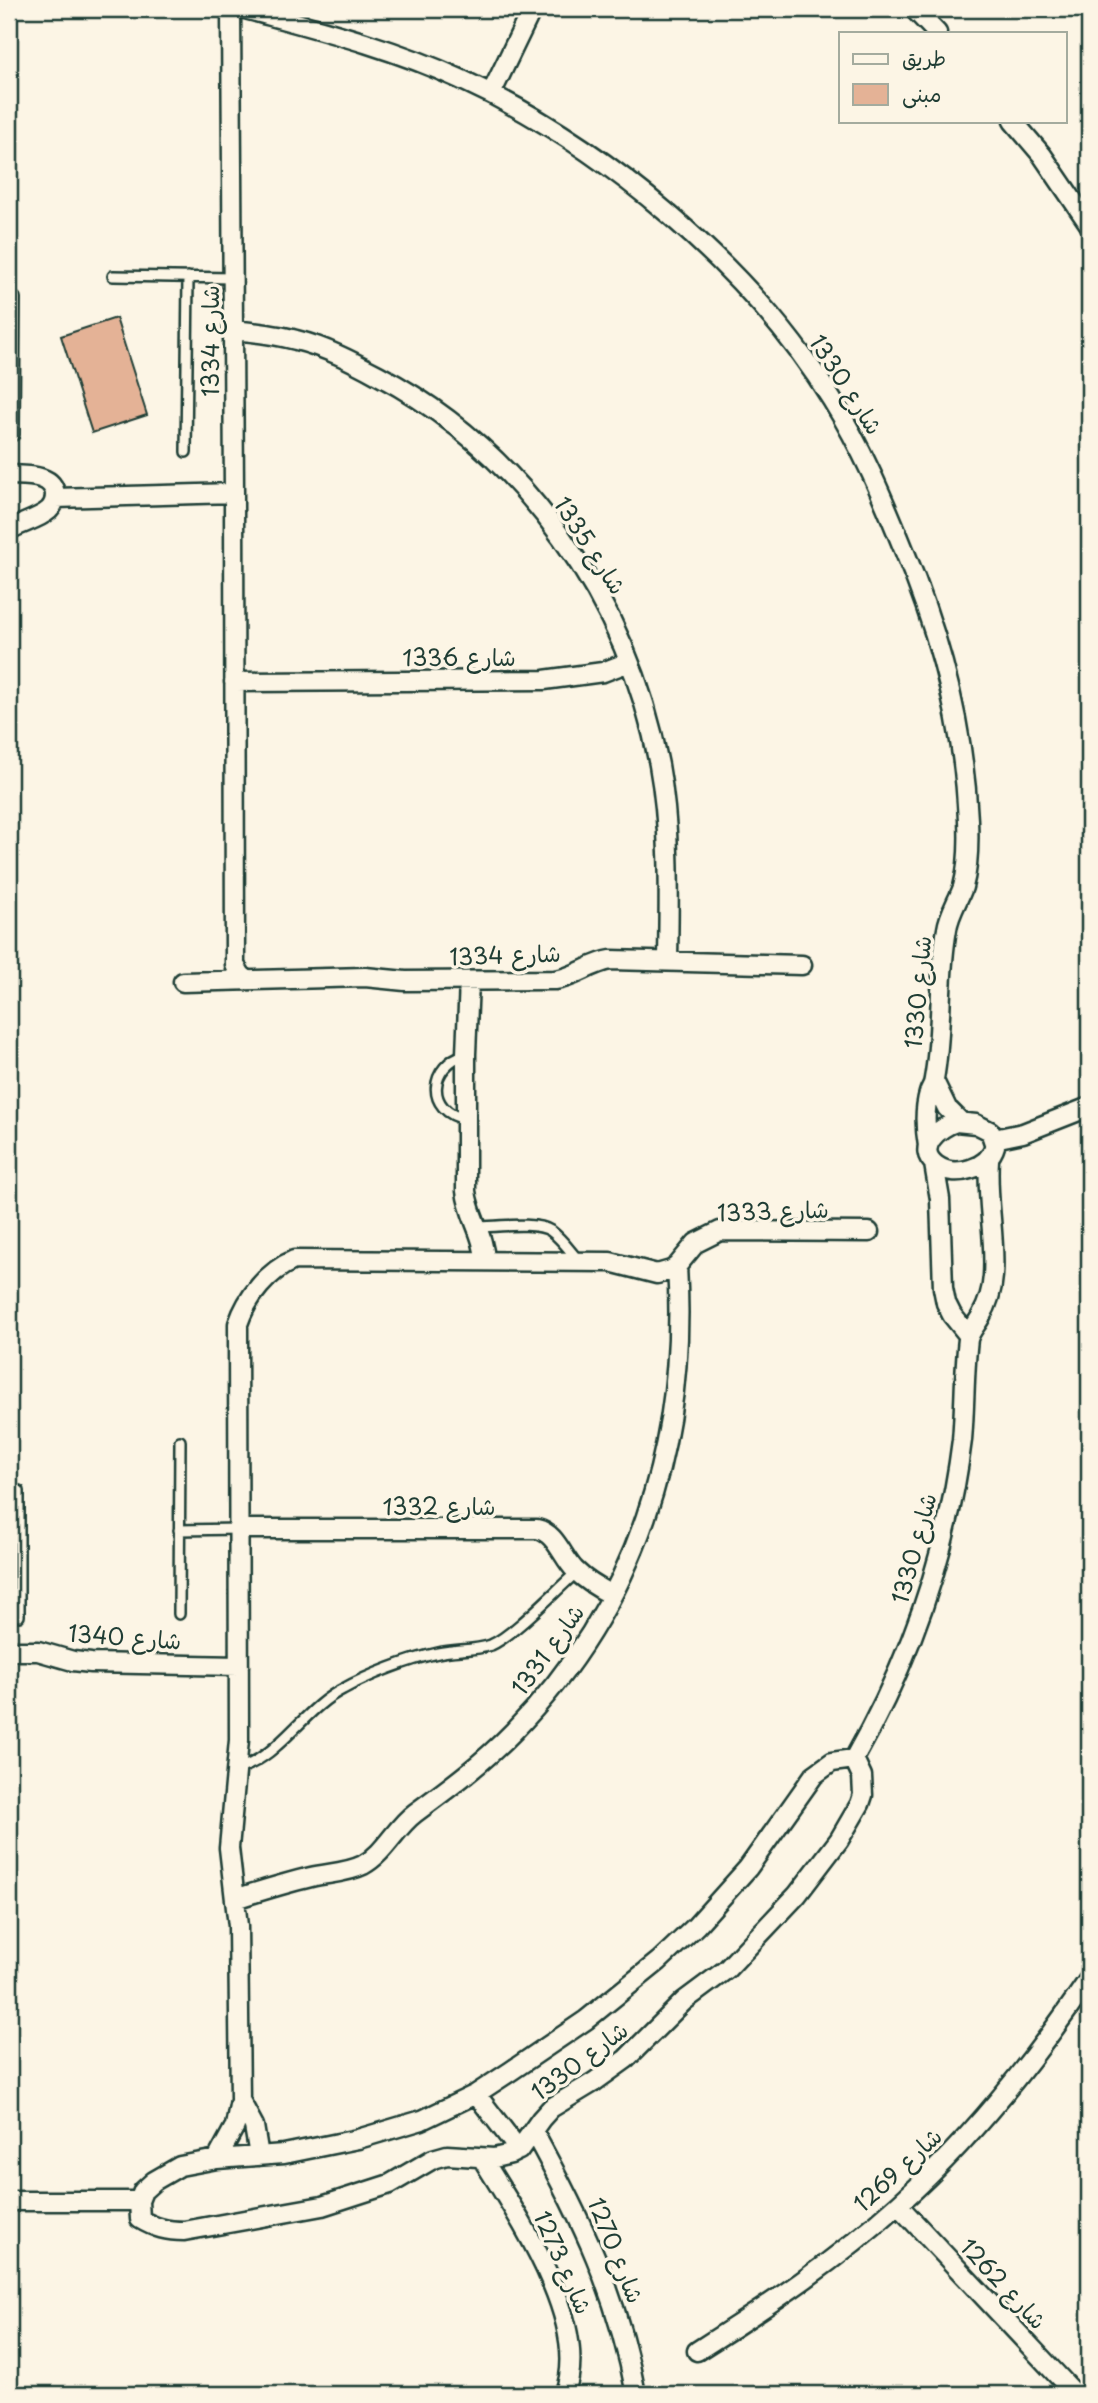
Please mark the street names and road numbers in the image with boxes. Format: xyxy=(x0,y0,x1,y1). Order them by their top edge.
street label: شارع 1334 xyxy=(192,285,227,397)
street label: شارع 1330 xyxy=(802,327,892,441)
street label: شارع 1335 xyxy=(546,489,636,601)
street label: شارع 1336 xyxy=(402,639,516,674)
street label: شارع 1330 xyxy=(895,934,939,1050)
street label: شارع 1334 xyxy=(449,935,561,973)
street label: شارع 1333 xyxy=(717,1191,829,1229)
street label: شارع 1332 xyxy=(382,1488,496,1523)
street label: شارع 1330 xyxy=(881,1489,945,1607)
street label: شارع 1331 xyxy=(502,1596,592,1702)
street label: شارع 1340 xyxy=(67,1615,183,1657)
street label: شارع 1330 xyxy=(523,2012,635,2108)
street label: شارع 1269 xyxy=(845,2119,949,2219)
street label: شارع 1270 xyxy=(580,2192,654,2308)
street label: شارع 1273 xyxy=(526,2205,602,2319)
street label: شارع 1262 xyxy=(952,2229,1056,2337)

